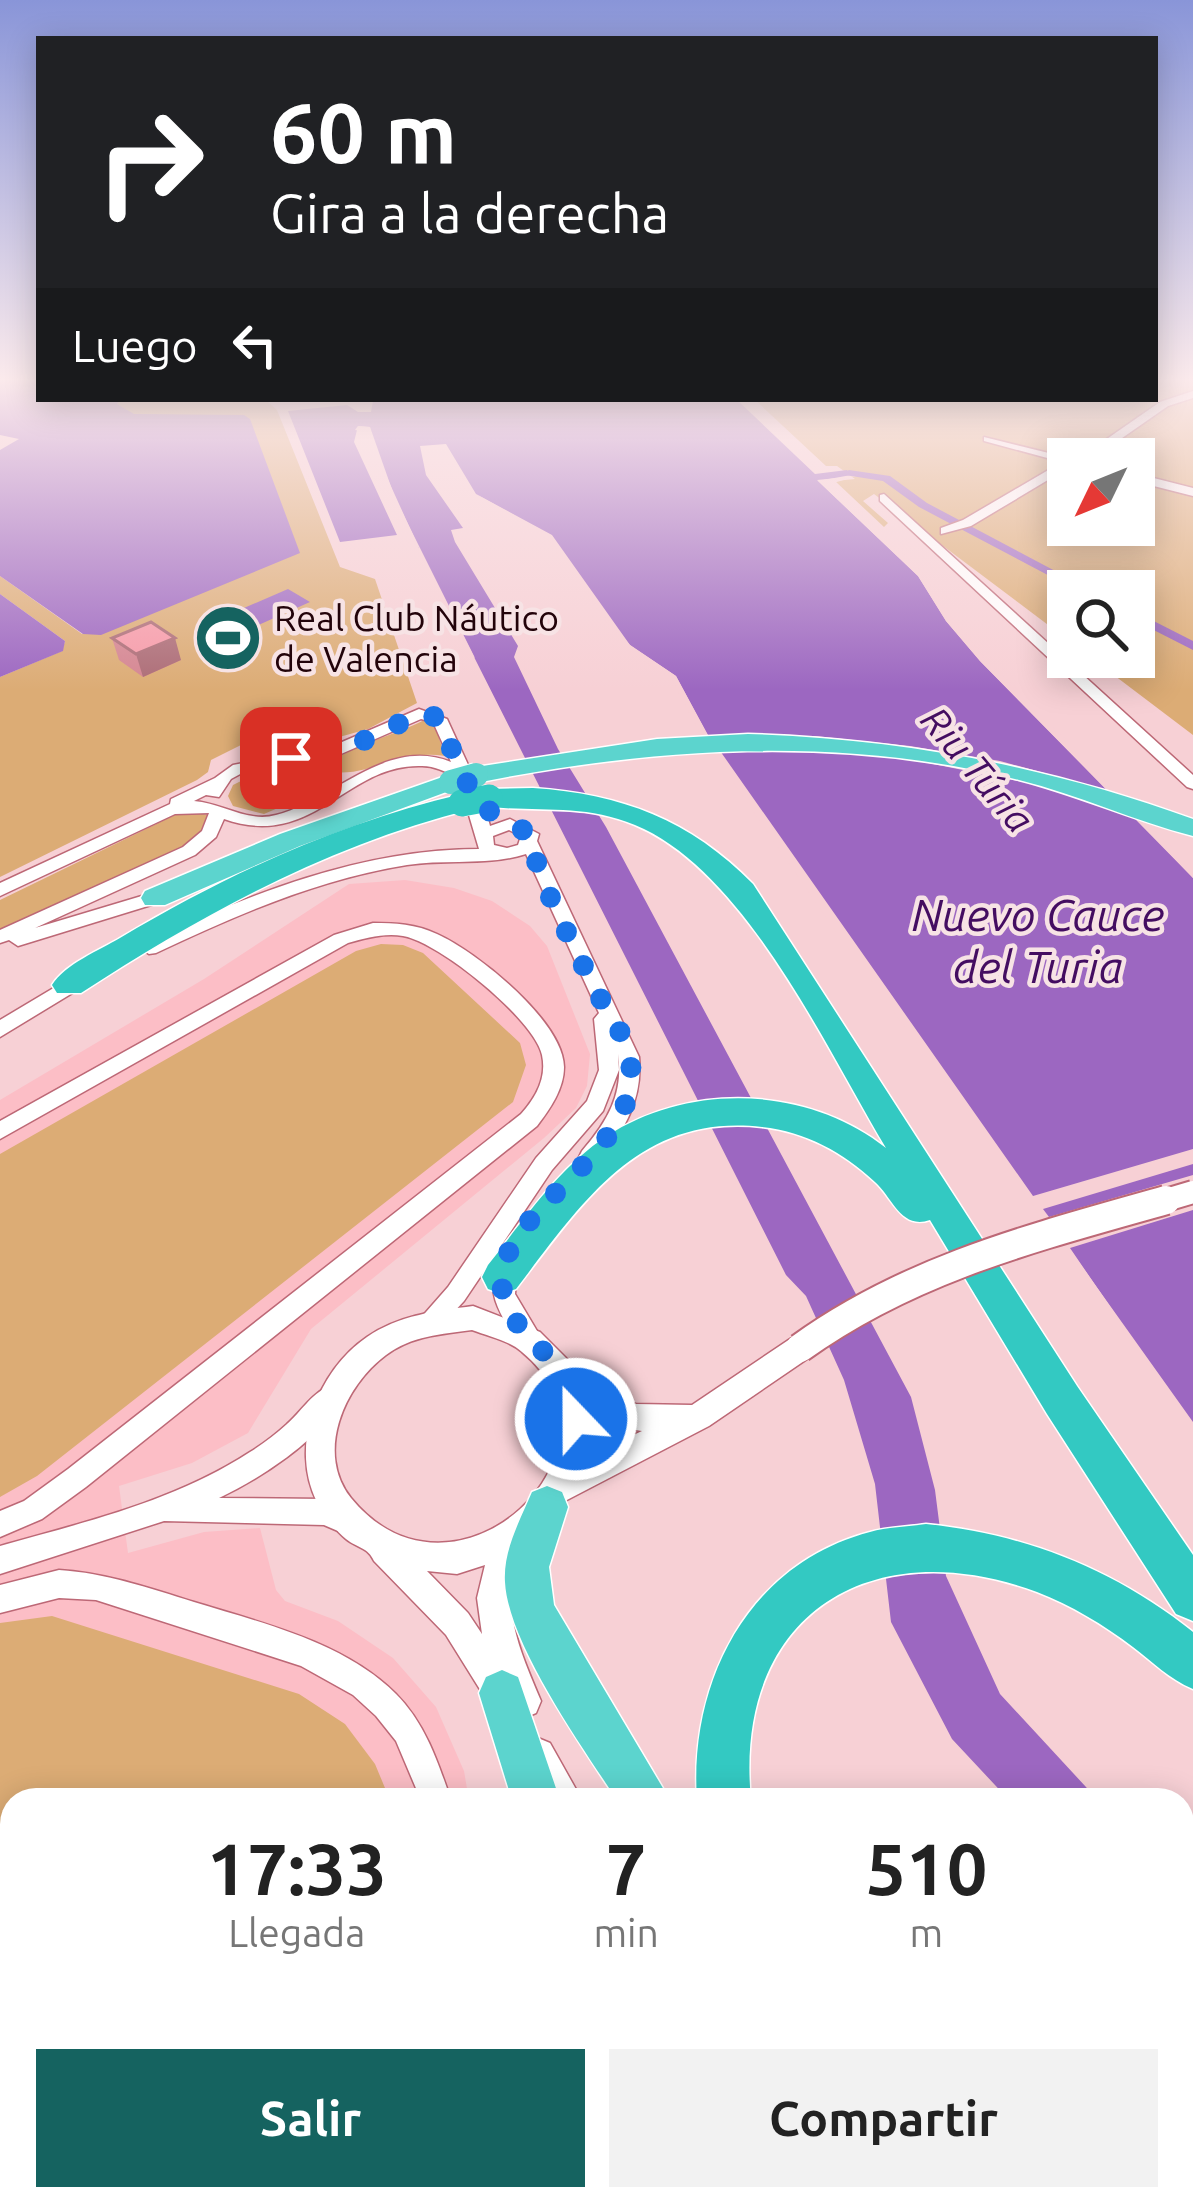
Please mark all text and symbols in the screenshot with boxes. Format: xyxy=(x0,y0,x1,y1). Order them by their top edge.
icon: right xyxy=(72,84,228,240)
text: 60 m xyxy=(270,85,457,179)
text: Gira a la derecha xyxy=(270,183,669,243)
icon: left xyxy=(222,312,288,378)
text: Luego xyxy=(72,320,198,371)
north arrow xyxy=(1047,438,1155,546)
map controls xyxy=(1047,438,1155,678)
button: search xyxy=(1047,570,1155,678)
place label: Real Club Náutico de Valencia xyxy=(274,597,559,679)
sports icon: Real Club Náutico de Valencia xyxy=(193,603,263,673)
water label: Riu Túria xyxy=(913,698,1043,840)
pin xyxy=(240,707,342,809)
icon: arrive xyxy=(258,725,324,791)
water label: Nuevo Cauce del Turia xyxy=(912,889,1164,992)
position arrow xyxy=(513,1356,639,1482)
text: 17:33 xyxy=(207,1828,387,1909)
text: 7 xyxy=(606,1828,646,1909)
text: 510 xyxy=(865,1828,987,1909)
text: Llegada xyxy=(228,1911,365,1954)
text: min xyxy=(593,1911,659,1954)
text: m xyxy=(910,1911,943,1954)
button: Salir xyxy=(36,2049,585,2187)
button: Compartir xyxy=(609,2049,1158,2187)

